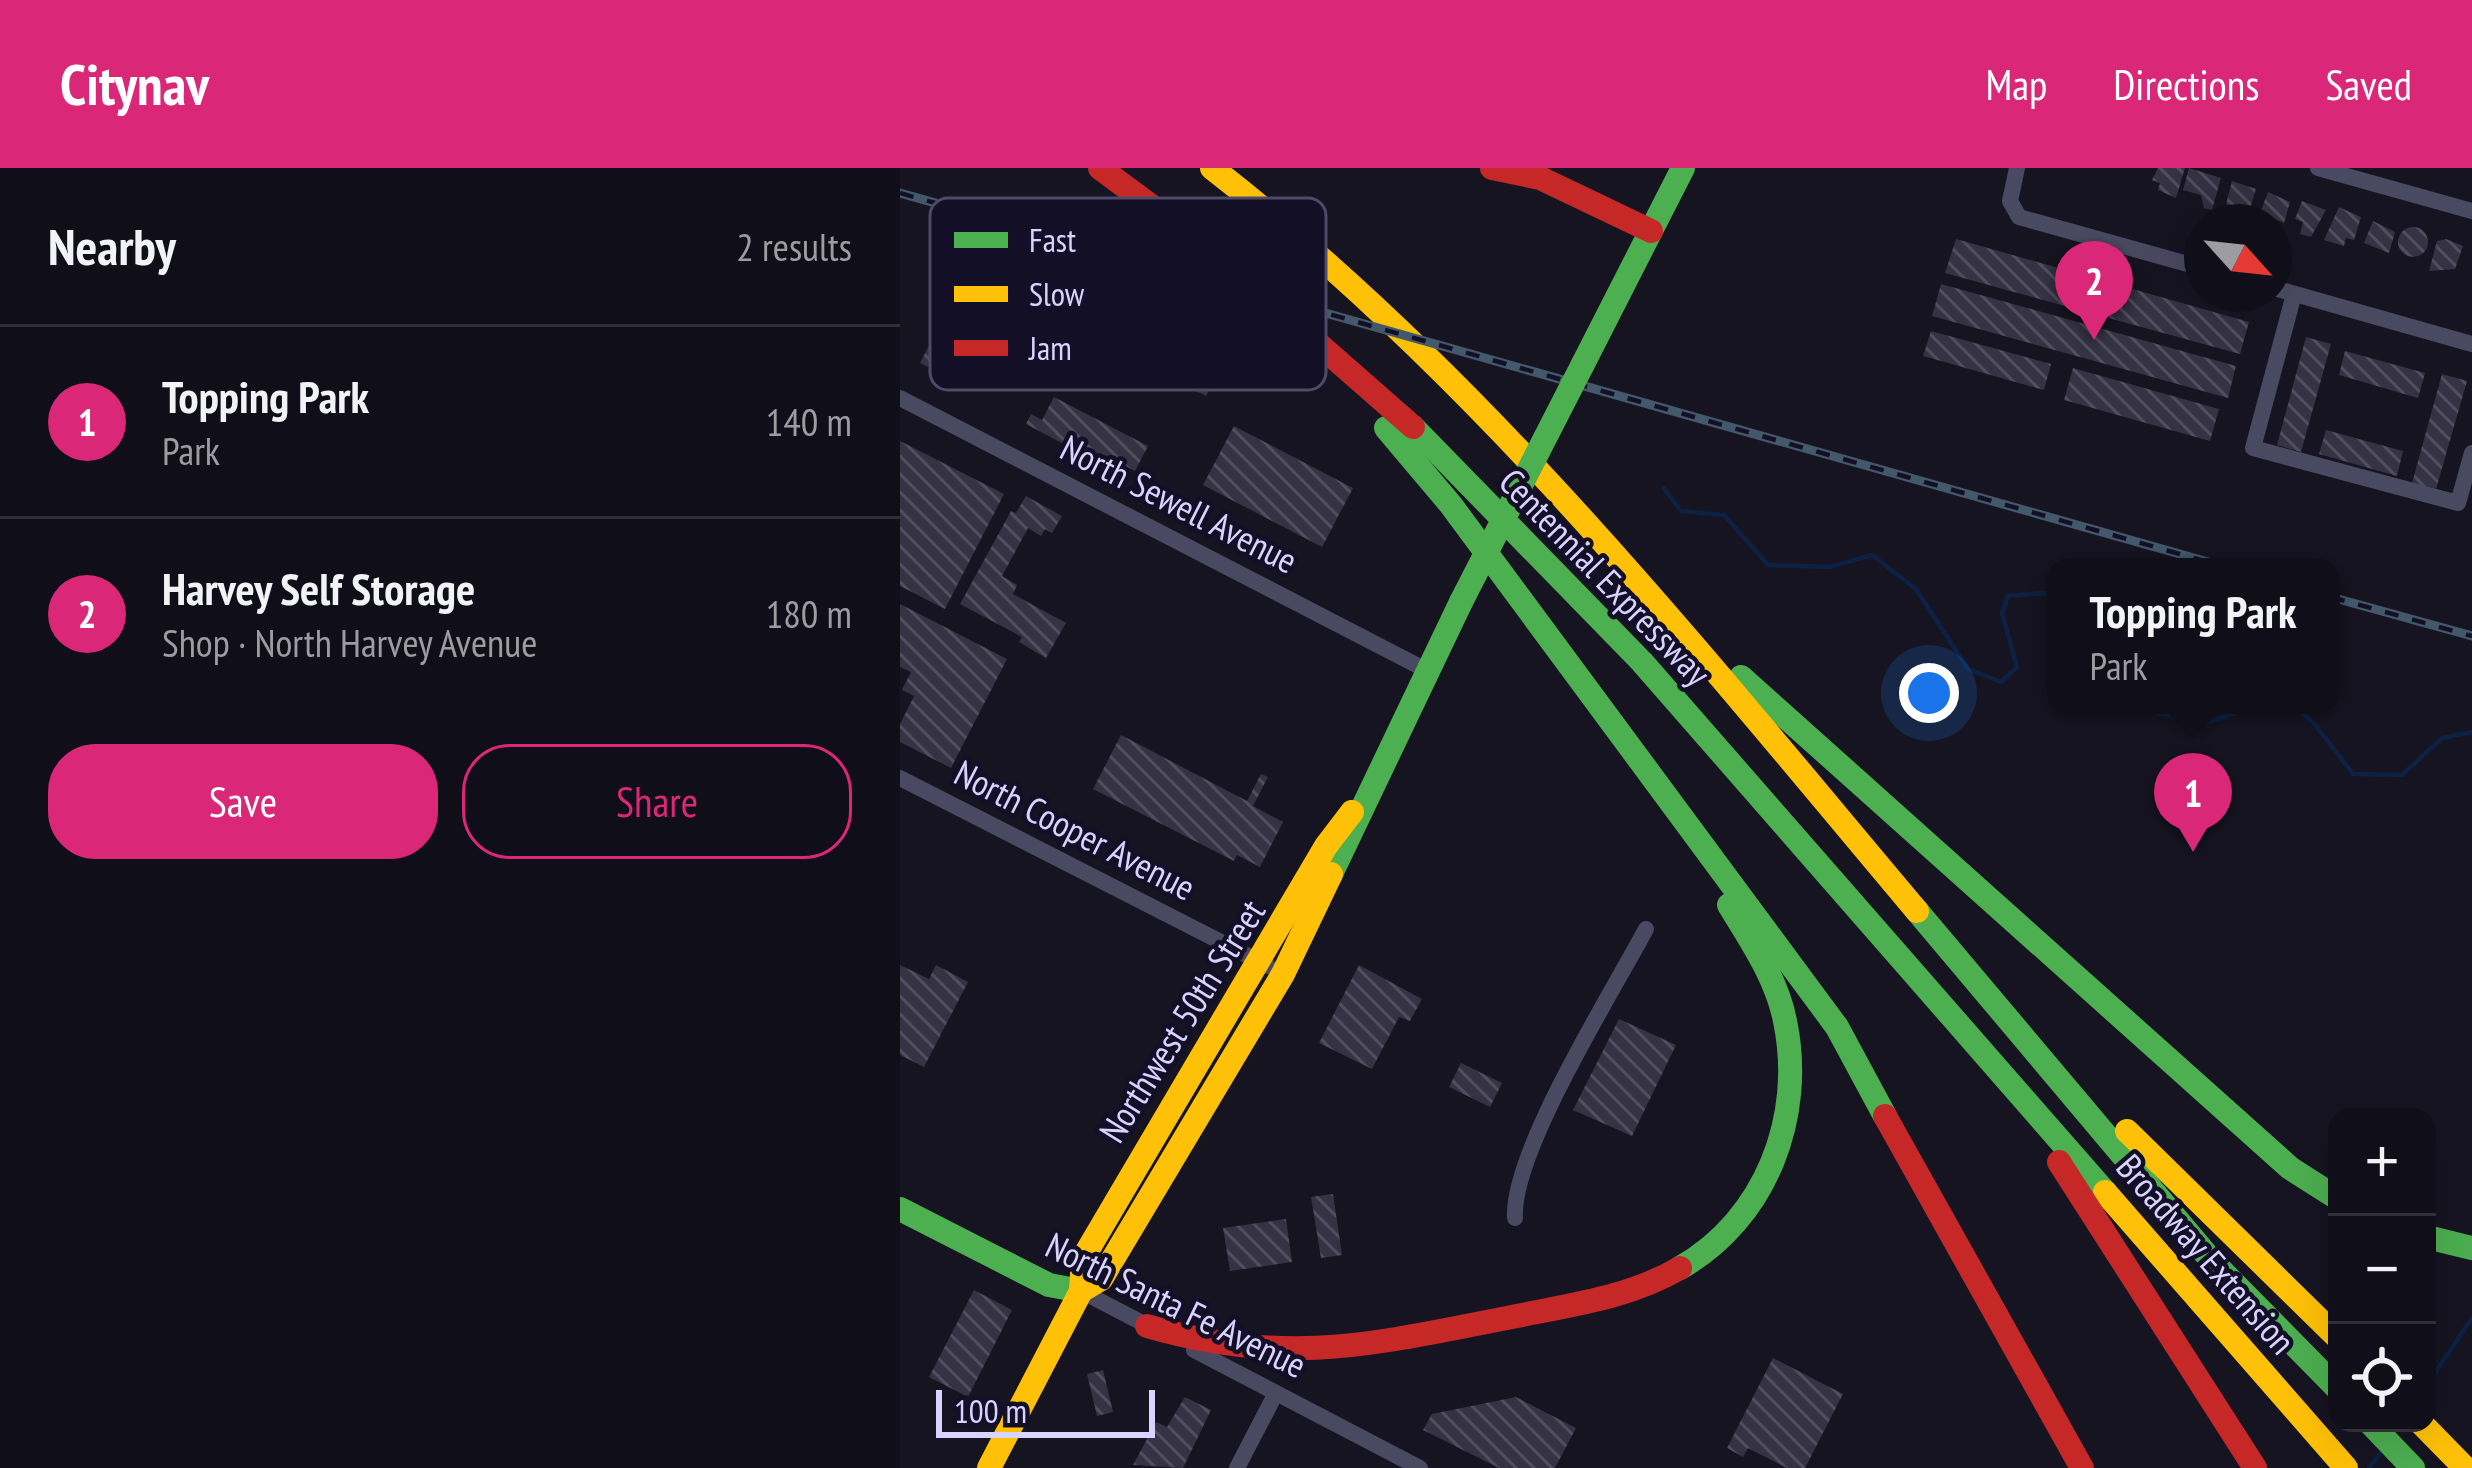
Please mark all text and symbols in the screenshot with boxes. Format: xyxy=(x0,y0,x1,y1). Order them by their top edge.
text: Citynav xyxy=(60,47,209,121)
text: Map xyxy=(1985,57,2047,112)
text: Directions xyxy=(2113,57,2259,112)
text: Saved xyxy=(2325,57,2412,112)
legend xyxy=(930,198,1326,390)
north arrow xyxy=(2184,204,2292,312)
text: Nearby xyxy=(48,213,176,279)
text: Fast xyxy=(1029,218,1076,261)
text: 2 results xyxy=(736,221,852,272)
pin: 2 xyxy=(2055,241,2133,340)
text: Slow xyxy=(1029,272,1085,315)
text: Jam xyxy=(1028,326,1072,369)
text: Topping Park xyxy=(162,367,369,425)
text: 1 xyxy=(78,396,96,447)
text: 140 m xyxy=(766,396,852,447)
street label: North Sewell Avenue xyxy=(1053,424,1305,583)
text: Park xyxy=(162,425,220,476)
street label: Centennial Expressway xyxy=(1490,458,1721,696)
popup xyxy=(2046,558,2340,714)
text: Harvey Self Storage xyxy=(162,559,475,617)
text: Topping Park xyxy=(2089,582,2297,640)
text: 2 xyxy=(78,588,96,639)
text: 180 m xyxy=(766,588,852,639)
text: Shop · North Harvey Avenue xyxy=(162,617,537,668)
text: Park xyxy=(2089,640,2147,691)
your location xyxy=(1899,663,1959,723)
button: Save xyxy=(48,744,438,859)
button: Share xyxy=(462,744,852,859)
street label: North Cooper Avenue xyxy=(947,749,1203,910)
pin: 1 xyxy=(2154,753,2232,852)
street label: Northwest 50th Street xyxy=(1088,891,1275,1151)
map controls xyxy=(2328,1108,2436,1432)
button: + xyxy=(2328,1108,2436,1216)
street label: Broadway Extension xyxy=(2107,1144,2306,1363)
button: − xyxy=(2328,1216,2436,1324)
street label: North Santa Fe Avenue xyxy=(1038,1221,1314,1388)
button: locate xyxy=(2328,1324,2436,1432)
scale bar xyxy=(936,1384,1155,1437)
text: 100 m xyxy=(954,1389,1027,1432)

